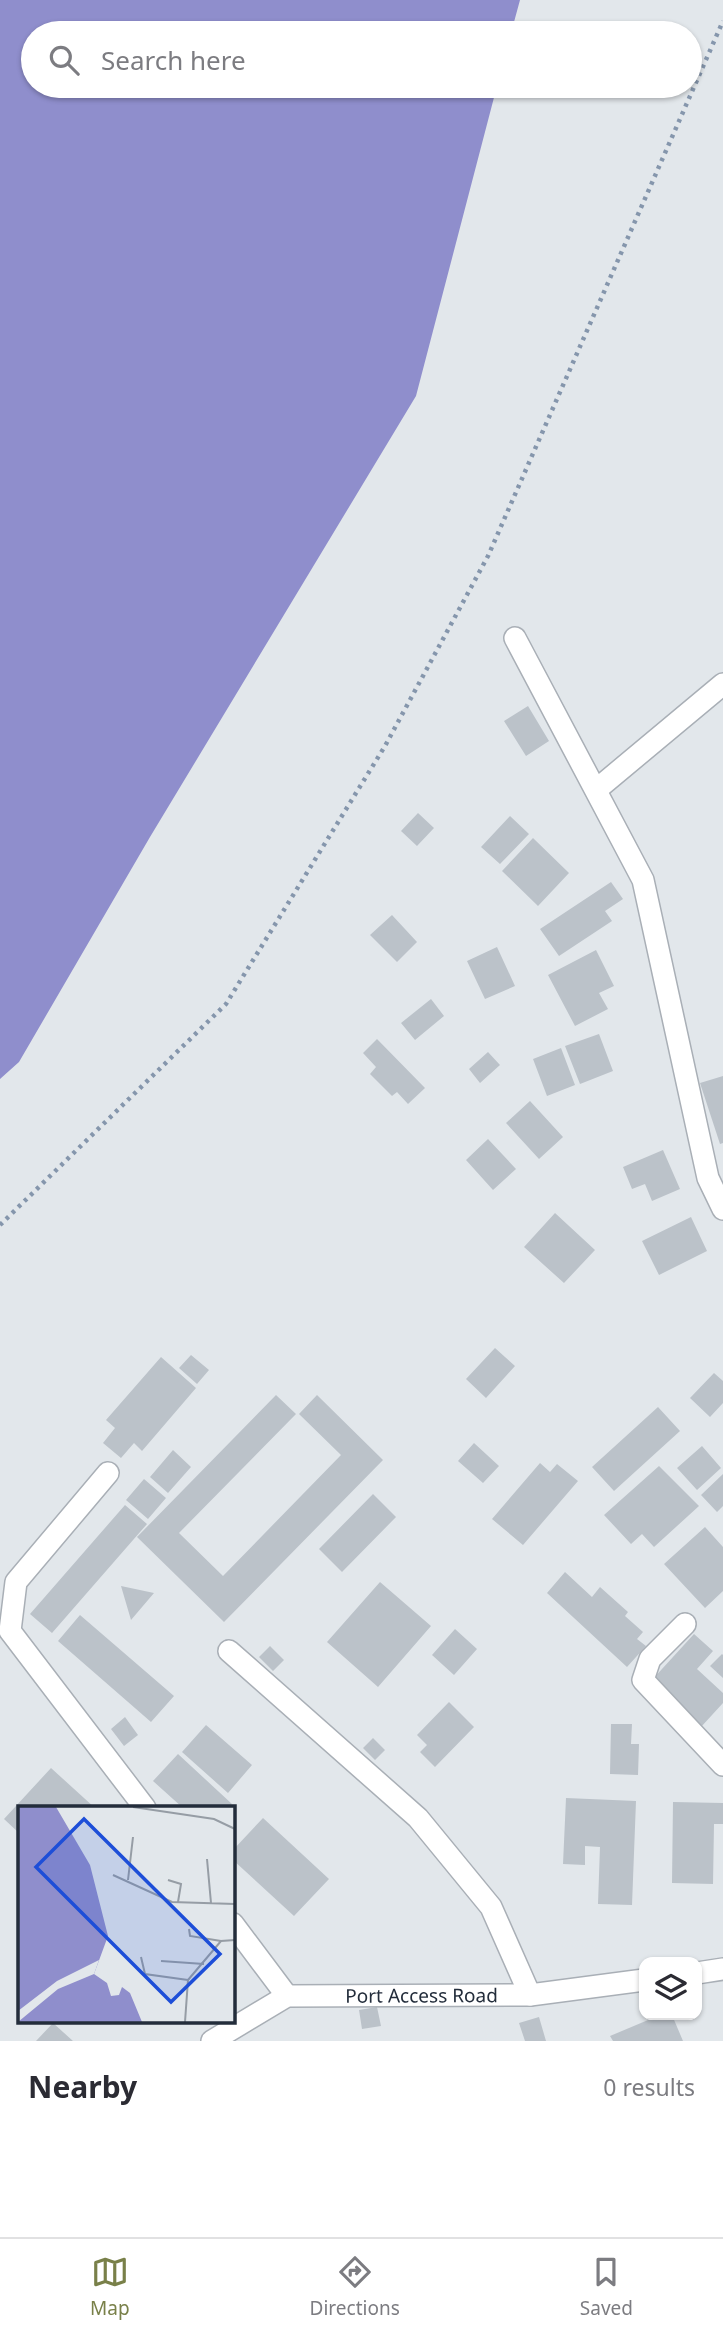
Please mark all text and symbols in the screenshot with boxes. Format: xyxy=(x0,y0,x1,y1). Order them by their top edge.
search box xyxy=(21,21,702,98)
icon: search xyxy=(45,41,83,79)
text: Search here xyxy=(101,42,246,78)
inset map xyxy=(18,1806,234,2024)
map controls xyxy=(639,1957,702,2020)
button: layers xyxy=(639,1957,702,2020)
street label: Port Access Road xyxy=(345,1982,498,2009)
text: Nearby xyxy=(28,2066,137,2107)
text: 0 results xyxy=(603,2071,695,2103)
tab: Map xyxy=(90,2253,130,2321)
tab: Directions xyxy=(310,2253,400,2321)
tab: Saved xyxy=(580,2253,633,2321)

